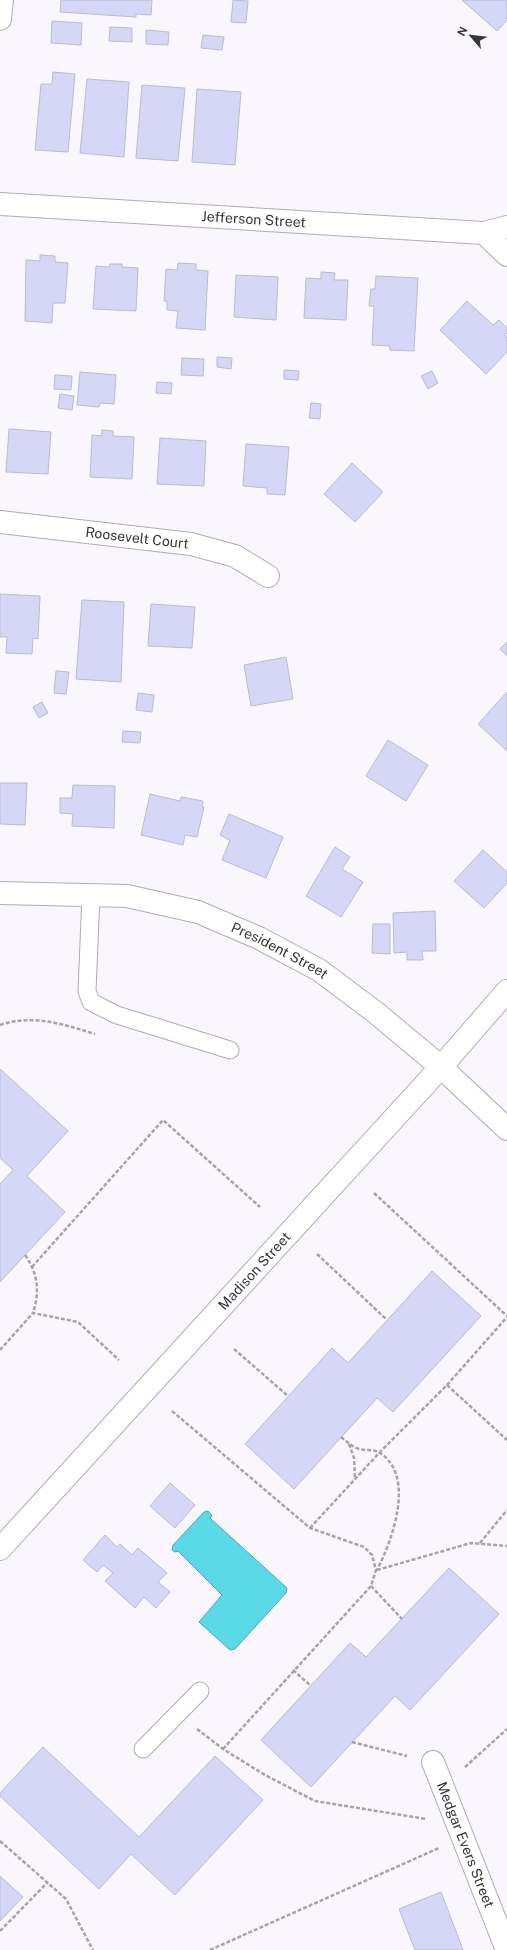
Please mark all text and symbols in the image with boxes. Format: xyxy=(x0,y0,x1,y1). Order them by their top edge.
north arrow xyxy=(451,16,491,56)
text: N xyxy=(455,25,469,38)
street label: Jefferson Street xyxy=(201,208,306,230)
street label: Roosevelt Court xyxy=(85,524,190,552)
street label: President Street xyxy=(229,919,331,982)
street label: Madison Street xyxy=(215,1229,294,1313)
street label: Medgar Evers Street xyxy=(434,1780,498,1910)

